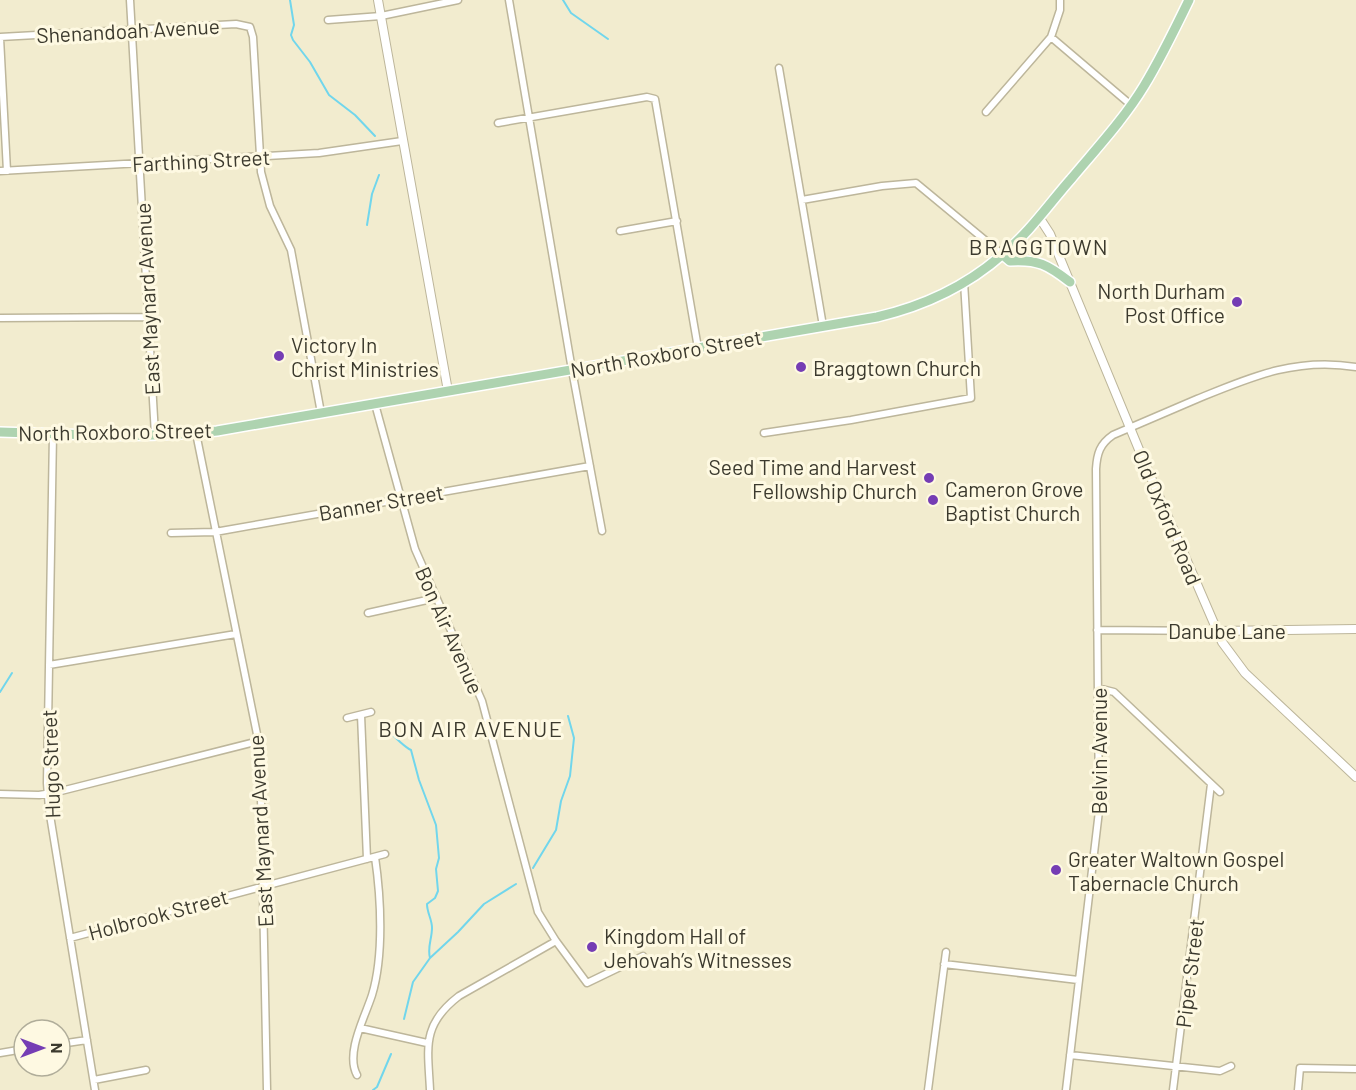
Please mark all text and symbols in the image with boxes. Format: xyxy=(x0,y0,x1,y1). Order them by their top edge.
street label: Shenandoah Avenue xyxy=(36,13,220,47)
street label: Farthing Street xyxy=(131,144,271,176)
street label: East Maynard Avenue xyxy=(129,202,165,396)
district label: BRAGGTOWN xyxy=(969,233,1109,259)
place label: North Durham Post Office xyxy=(1097,278,1225,327)
marker: North Durham Post Office xyxy=(1230,295,1244,309)
street label: North Roxboro Street xyxy=(568,324,764,382)
place label: Victory In Christ Ministries xyxy=(291,332,439,381)
marker: Victory In Christ Ministries xyxy=(272,349,286,363)
place label: Braggtown Church xyxy=(813,355,981,380)
marker: Braggtown Church xyxy=(794,360,808,374)
street label: North Roxboro Street xyxy=(18,417,212,445)
street label: Old Oxford Road xyxy=(1128,446,1208,588)
place label: Seed Time and Harvest Fellowship Church xyxy=(708,454,917,503)
marker: Seed Time and Harvest Fellowship Church xyxy=(922,471,936,485)
place label: Cameron Grove Baptist Church xyxy=(945,476,1084,525)
street label: Banner Street xyxy=(316,479,446,525)
marker: Cameron Grove Baptist Church xyxy=(926,493,940,507)
street label: Bon Air Avenue xyxy=(411,562,489,698)
street label: Danube Lane xyxy=(1168,618,1286,643)
street label: Belvin Avenue xyxy=(1086,688,1111,814)
street label: Hugo Street xyxy=(36,709,64,819)
district label: BON AIR AVENUE xyxy=(378,715,564,741)
street label: East Maynard Avenue xyxy=(242,734,278,928)
place label: Greater Waltown Gospel Tabernacle Church xyxy=(1068,846,1284,895)
marker: Greater Waltown Gospel Tabernacle Church xyxy=(1049,863,1063,877)
street label: Holbrook Street xyxy=(85,883,231,945)
street label: Piper Street xyxy=(1170,917,1208,1029)
place label: Kingdom Hall of Jehovah’s Witnesses xyxy=(604,923,792,972)
marker: Kingdom Hall of Jehovah’s Witnesses xyxy=(585,940,599,954)
north arrow xyxy=(12,1018,72,1078)
text: N xyxy=(48,1043,67,1053)

